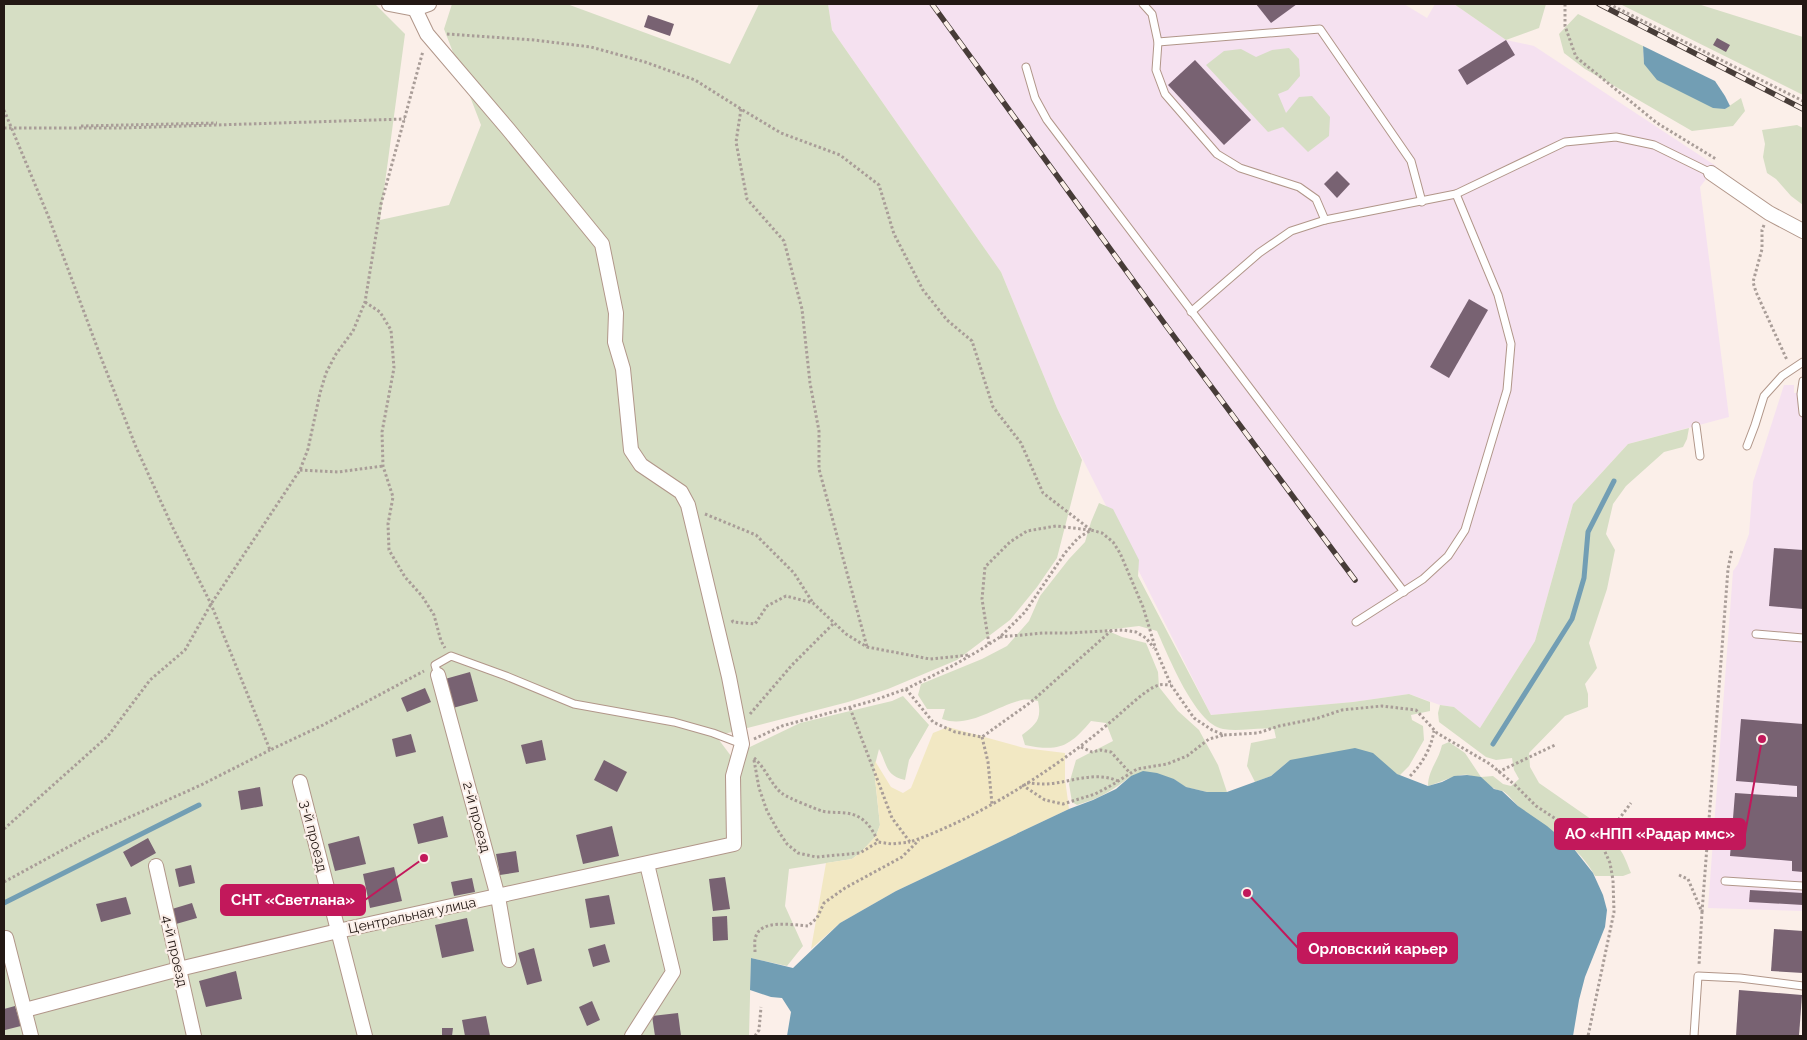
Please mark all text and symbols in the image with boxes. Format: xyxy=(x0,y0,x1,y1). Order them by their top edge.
street label: 2-й проезд xyxy=(460,780,494,854)
street label: 3-й проезд xyxy=(297,799,331,873)
callout: АО «НПП «Радар ммс» xyxy=(1555,819,1745,849)
text: АО «НПП «Радар ммс» xyxy=(1565,825,1735,843)
callout: СНТ «Светлана» xyxy=(221,885,365,915)
text: СНТ «Светлана» xyxy=(231,891,355,909)
street label: Центральная улица xyxy=(347,894,477,936)
street label: 4-й проезд xyxy=(159,914,191,988)
callout: Орловский карьер xyxy=(1298,933,1457,963)
text: Орловский карьер xyxy=(1308,940,1448,958)

